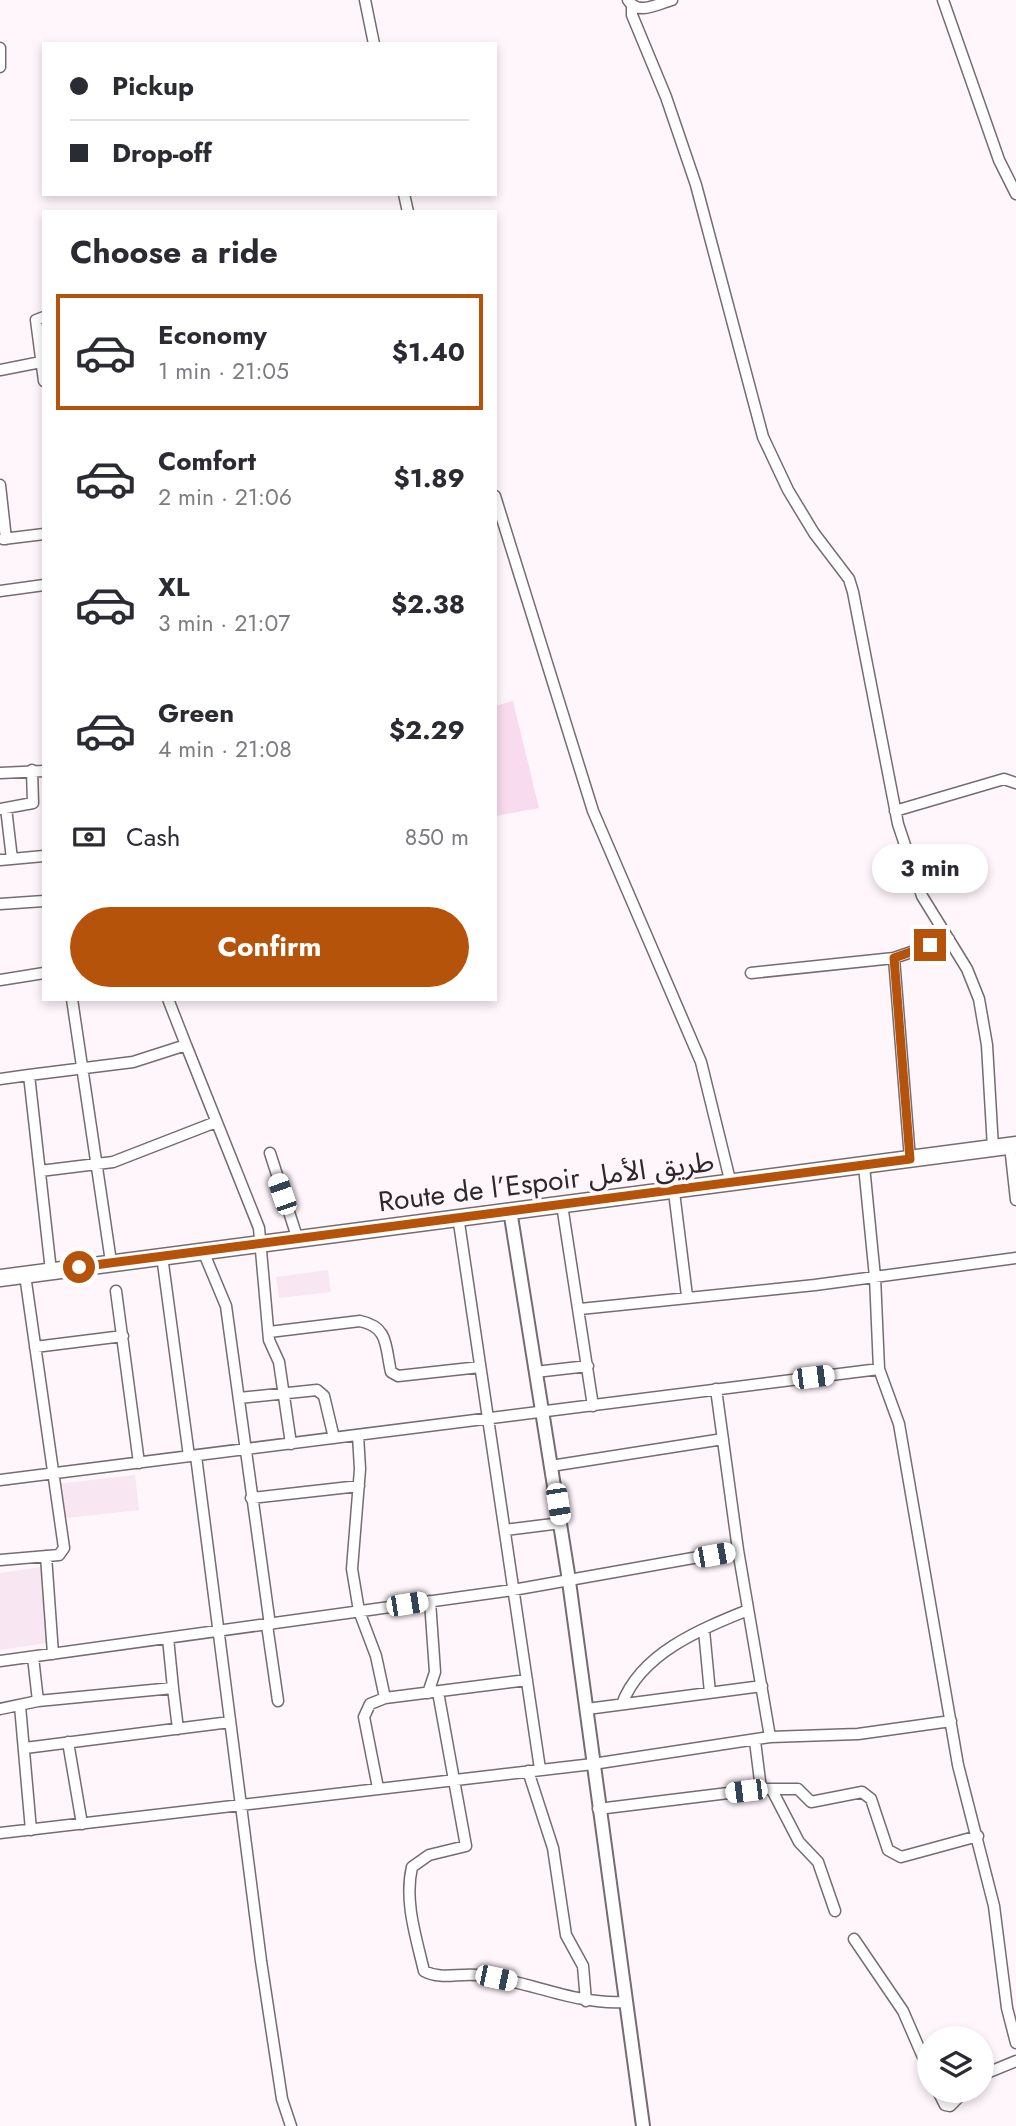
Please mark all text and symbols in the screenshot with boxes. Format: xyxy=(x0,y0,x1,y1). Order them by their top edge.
text: Pickup xyxy=(112,67,194,105)
text: Drop-off xyxy=(112,134,212,172)
text: Choose a ride xyxy=(70,229,278,275)
text: Economy xyxy=(158,316,267,354)
icon: car xyxy=(74,321,137,384)
text: $1.40 xyxy=(392,333,465,371)
text: 1 min · 21:05 xyxy=(158,354,289,388)
text: Comfort xyxy=(158,442,256,480)
icon: car xyxy=(74,447,137,510)
text: $1.89 xyxy=(394,459,465,497)
text: 2 min · 21:06 xyxy=(158,480,292,514)
text: XL xyxy=(158,568,190,606)
icon: car xyxy=(74,573,137,636)
text: $2.38 xyxy=(391,585,465,623)
text: 3 min · 21:07 xyxy=(158,606,290,640)
text: Green xyxy=(158,694,234,732)
icon: car xyxy=(74,699,137,762)
text: $2.29 xyxy=(389,711,465,749)
text: 4 min · 21:08 xyxy=(158,732,292,766)
icon: cash xyxy=(70,818,108,856)
text: Cash xyxy=(126,818,180,856)
text: 850 m xyxy=(405,820,469,854)
callout: 3 min xyxy=(872,844,988,892)
text: 3 min xyxy=(900,851,960,885)
button: Confirm xyxy=(70,907,469,987)
route end xyxy=(914,929,946,961)
street label: Route de l’Espoir طريق الأمل xyxy=(376,1141,716,1222)
car xyxy=(266,1171,299,1217)
route start xyxy=(63,1251,95,1283)
car xyxy=(791,1364,836,1390)
car xyxy=(545,1482,572,1526)
car xyxy=(692,1541,737,1569)
car xyxy=(385,1590,430,1618)
car xyxy=(724,1778,769,1804)
car xyxy=(474,1963,519,1993)
map controls xyxy=(917,2026,994,2103)
button: layers xyxy=(917,2026,994,2103)

